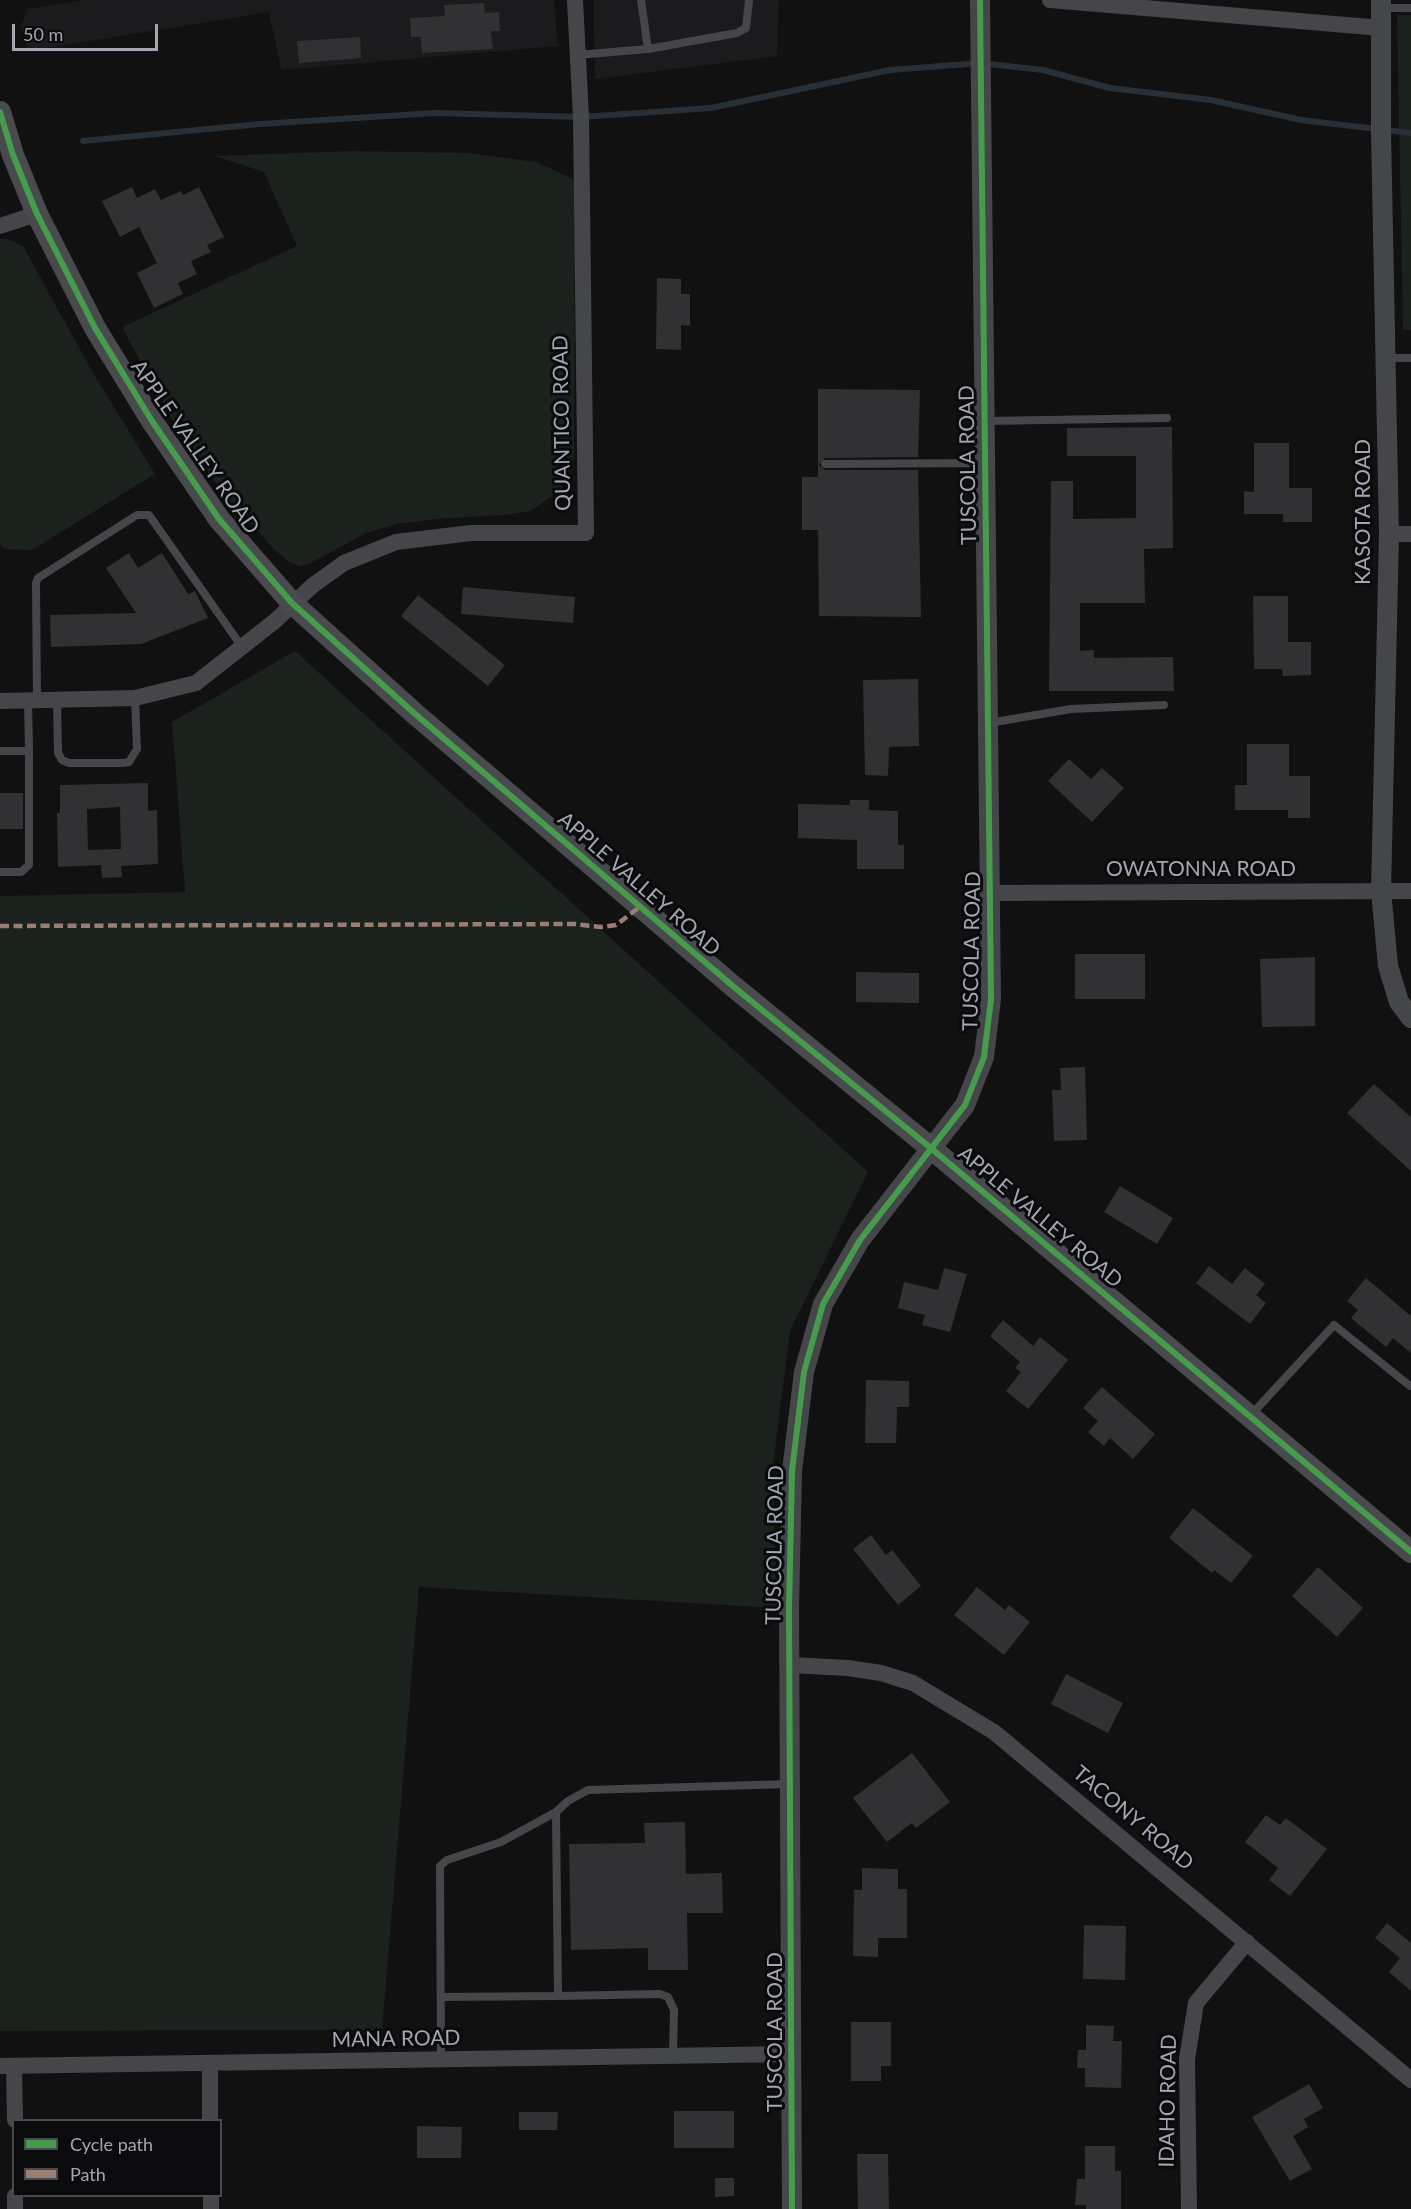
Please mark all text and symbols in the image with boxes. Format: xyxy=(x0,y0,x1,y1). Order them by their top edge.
scale bar xyxy=(15,12,160,50)
text: 50 m xyxy=(23,23,63,45)
street label: QUANTICO ROAD xyxy=(548,335,576,511)
street label: APPLE VALLEY ROAD xyxy=(125,355,265,539)
street label: TUSCOLA ROAD xyxy=(954,385,982,545)
street label: KASOTA ROAD xyxy=(1350,439,1376,585)
street label: APPLE VALLEY ROAD xyxy=(553,807,725,961)
street label: OWATONNA ROAD xyxy=(1106,856,1296,882)
street label: TUSCOLA ROAD xyxy=(958,871,986,1031)
street label: APPLE VALLEY ROAD xyxy=(953,1141,1127,1293)
street label: TUSCOLA ROAD xyxy=(761,1465,789,1625)
street label: TACONY ROAD xyxy=(1068,1760,1198,1876)
street label: TUSCOLA ROAD xyxy=(762,1952,788,2112)
street label: MANA ROAD xyxy=(331,2025,461,2053)
street label: IDAHO ROAD xyxy=(1154,2034,1182,2168)
legend xyxy=(12,2119,222,2197)
text: Cycle path xyxy=(70,2133,153,2155)
text: Path xyxy=(70,2163,106,2185)

